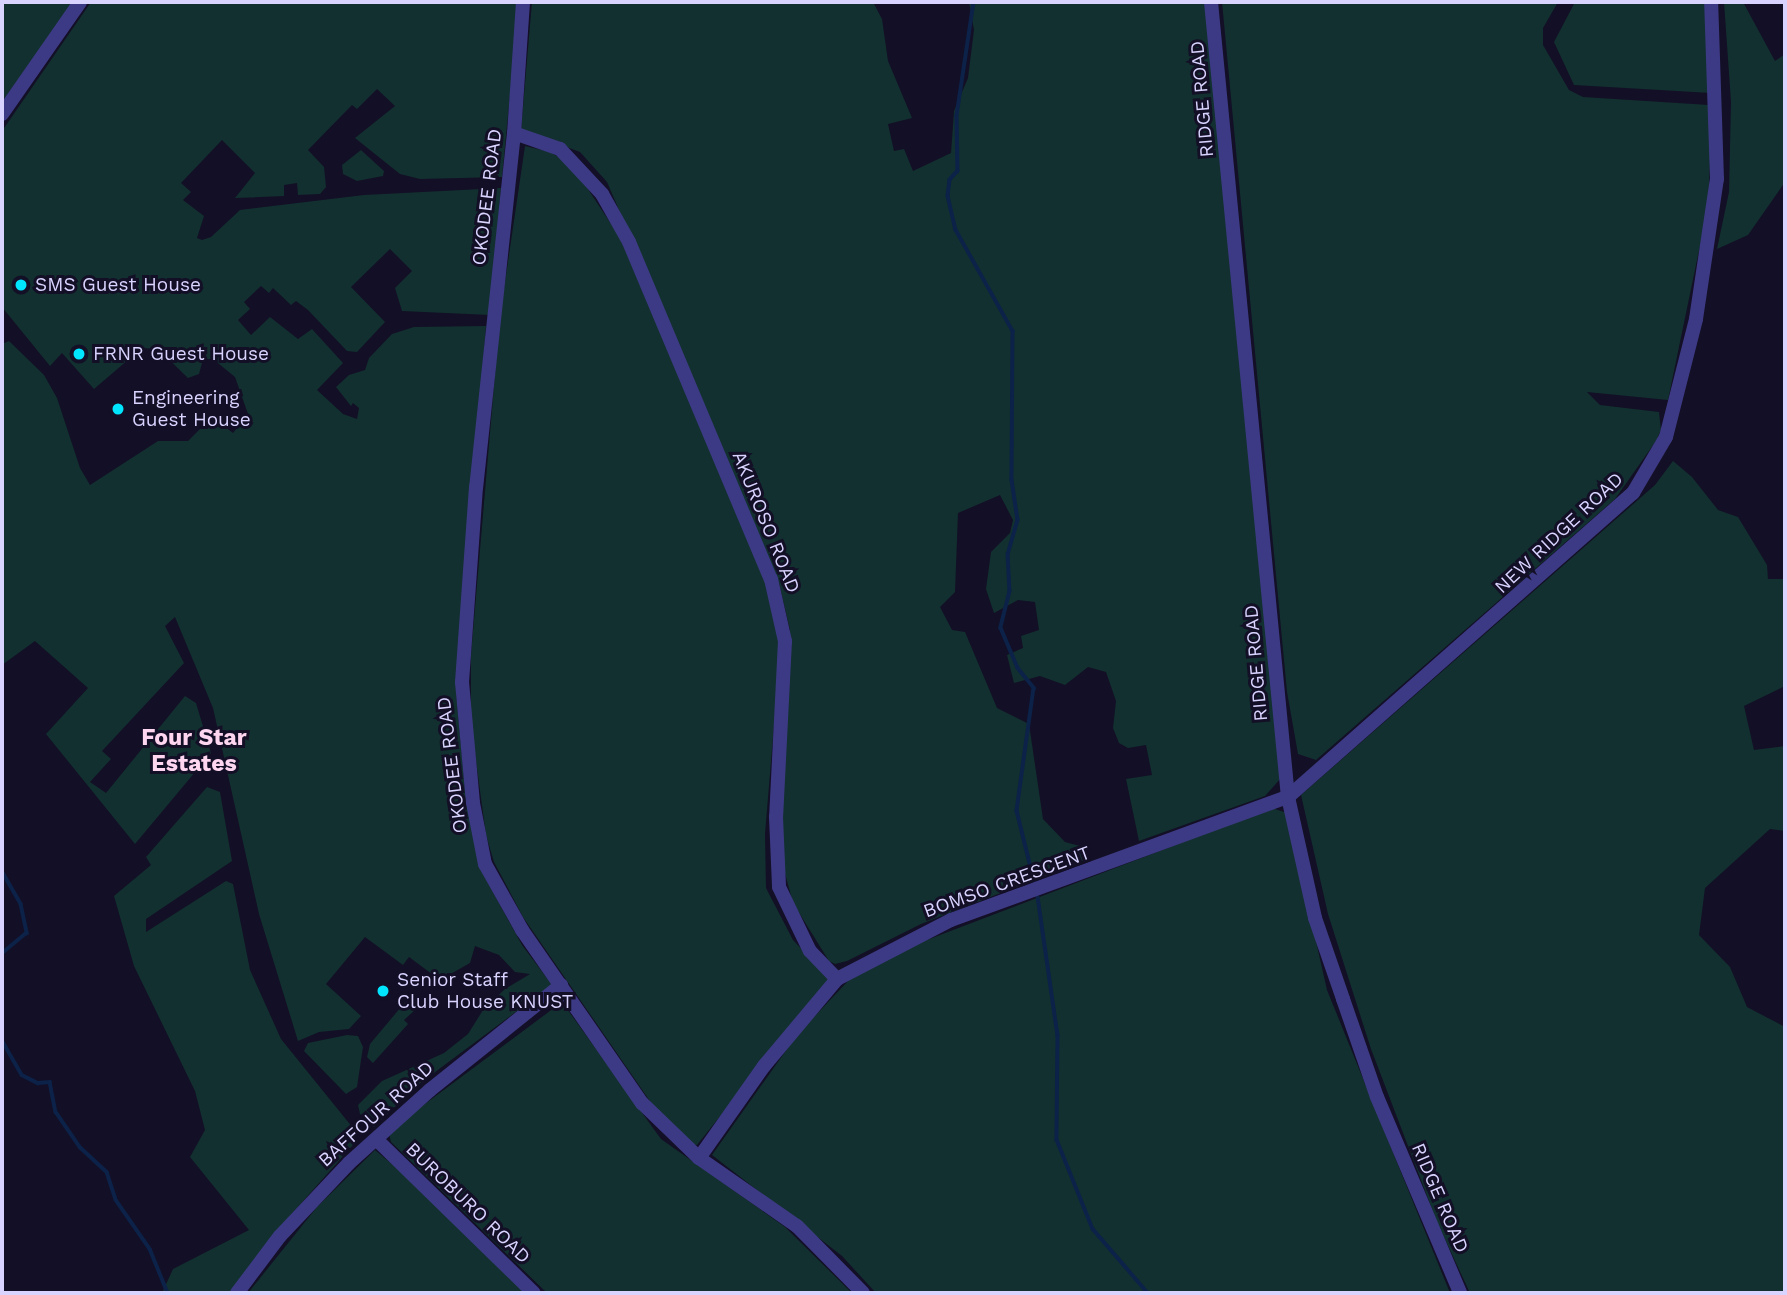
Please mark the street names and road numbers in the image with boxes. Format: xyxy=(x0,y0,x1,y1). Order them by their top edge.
street label: RIDGE ROAD xyxy=(1186,40,1218,158)
street label: OKODEE ROAD xyxy=(467,127,507,267)
street label: AKUROSO ROAD xyxy=(727,448,805,596)
street label: NEW RIDGE ROAD xyxy=(1490,467,1628,599)
street label: RIDGE ROAD xyxy=(1240,604,1272,722)
street label: OKODEE ROAD xyxy=(432,695,472,835)
street label: BOMSO CRESCENT xyxy=(920,841,1094,923)
street label: BAFFOUR ROAD xyxy=(314,1056,438,1172)
street label: BUROBURO ROAD xyxy=(401,1138,535,1268)
street label: RIDGE ROAD xyxy=(1407,1140,1473,1256)

